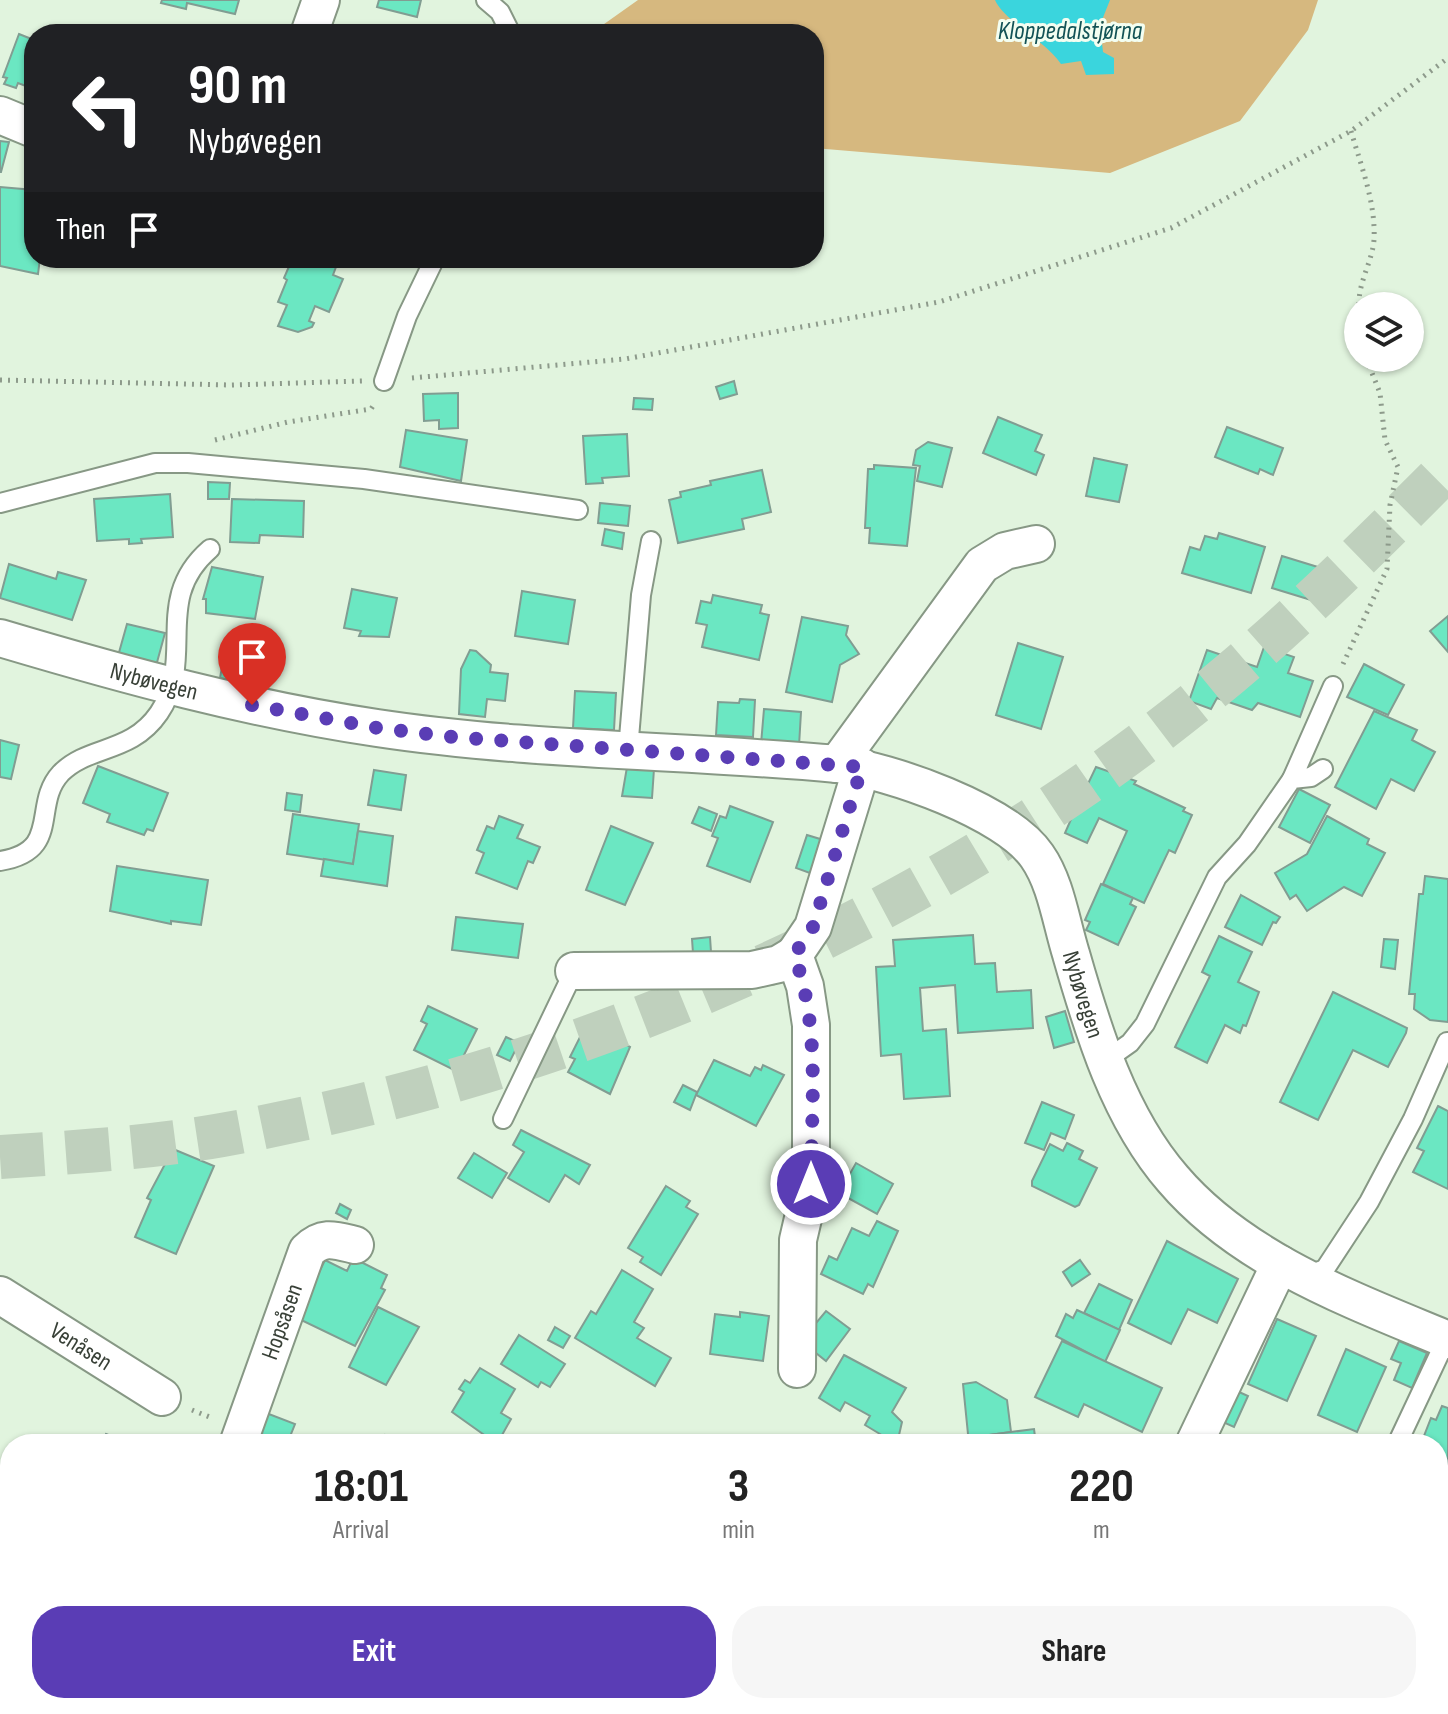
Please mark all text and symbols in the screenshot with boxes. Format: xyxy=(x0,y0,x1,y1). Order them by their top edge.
water label: Kloppedalstjørna xyxy=(998,16,1143,47)
text: 90 m xyxy=(188,53,287,120)
icon: left xyxy=(56,56,160,160)
text: Nybøvegen xyxy=(188,121,322,164)
icon: arrive xyxy=(122,208,166,252)
text: Then xyxy=(56,212,106,248)
map controls xyxy=(1344,292,1424,372)
button: layers xyxy=(1344,292,1424,372)
pin xyxy=(218,623,286,705)
icon: arrive xyxy=(230,635,274,679)
street label: Nybøvegen xyxy=(107,656,201,706)
street label: Nybøvegen xyxy=(1056,948,1110,1042)
position arrow xyxy=(769,1142,853,1226)
street label: Hopsåsen xyxy=(255,1280,309,1363)
street label: Venåsen xyxy=(45,1316,118,1376)
text: 18:01 xyxy=(314,1458,408,1515)
text: 3 xyxy=(728,1458,749,1515)
text: 220 xyxy=(1069,1458,1134,1515)
text: Arrival xyxy=(333,1515,389,1546)
text: min xyxy=(722,1515,755,1546)
text: m xyxy=(1093,1515,1110,1546)
button: Exit xyxy=(32,1606,716,1698)
button: Share xyxy=(732,1606,1416,1698)

